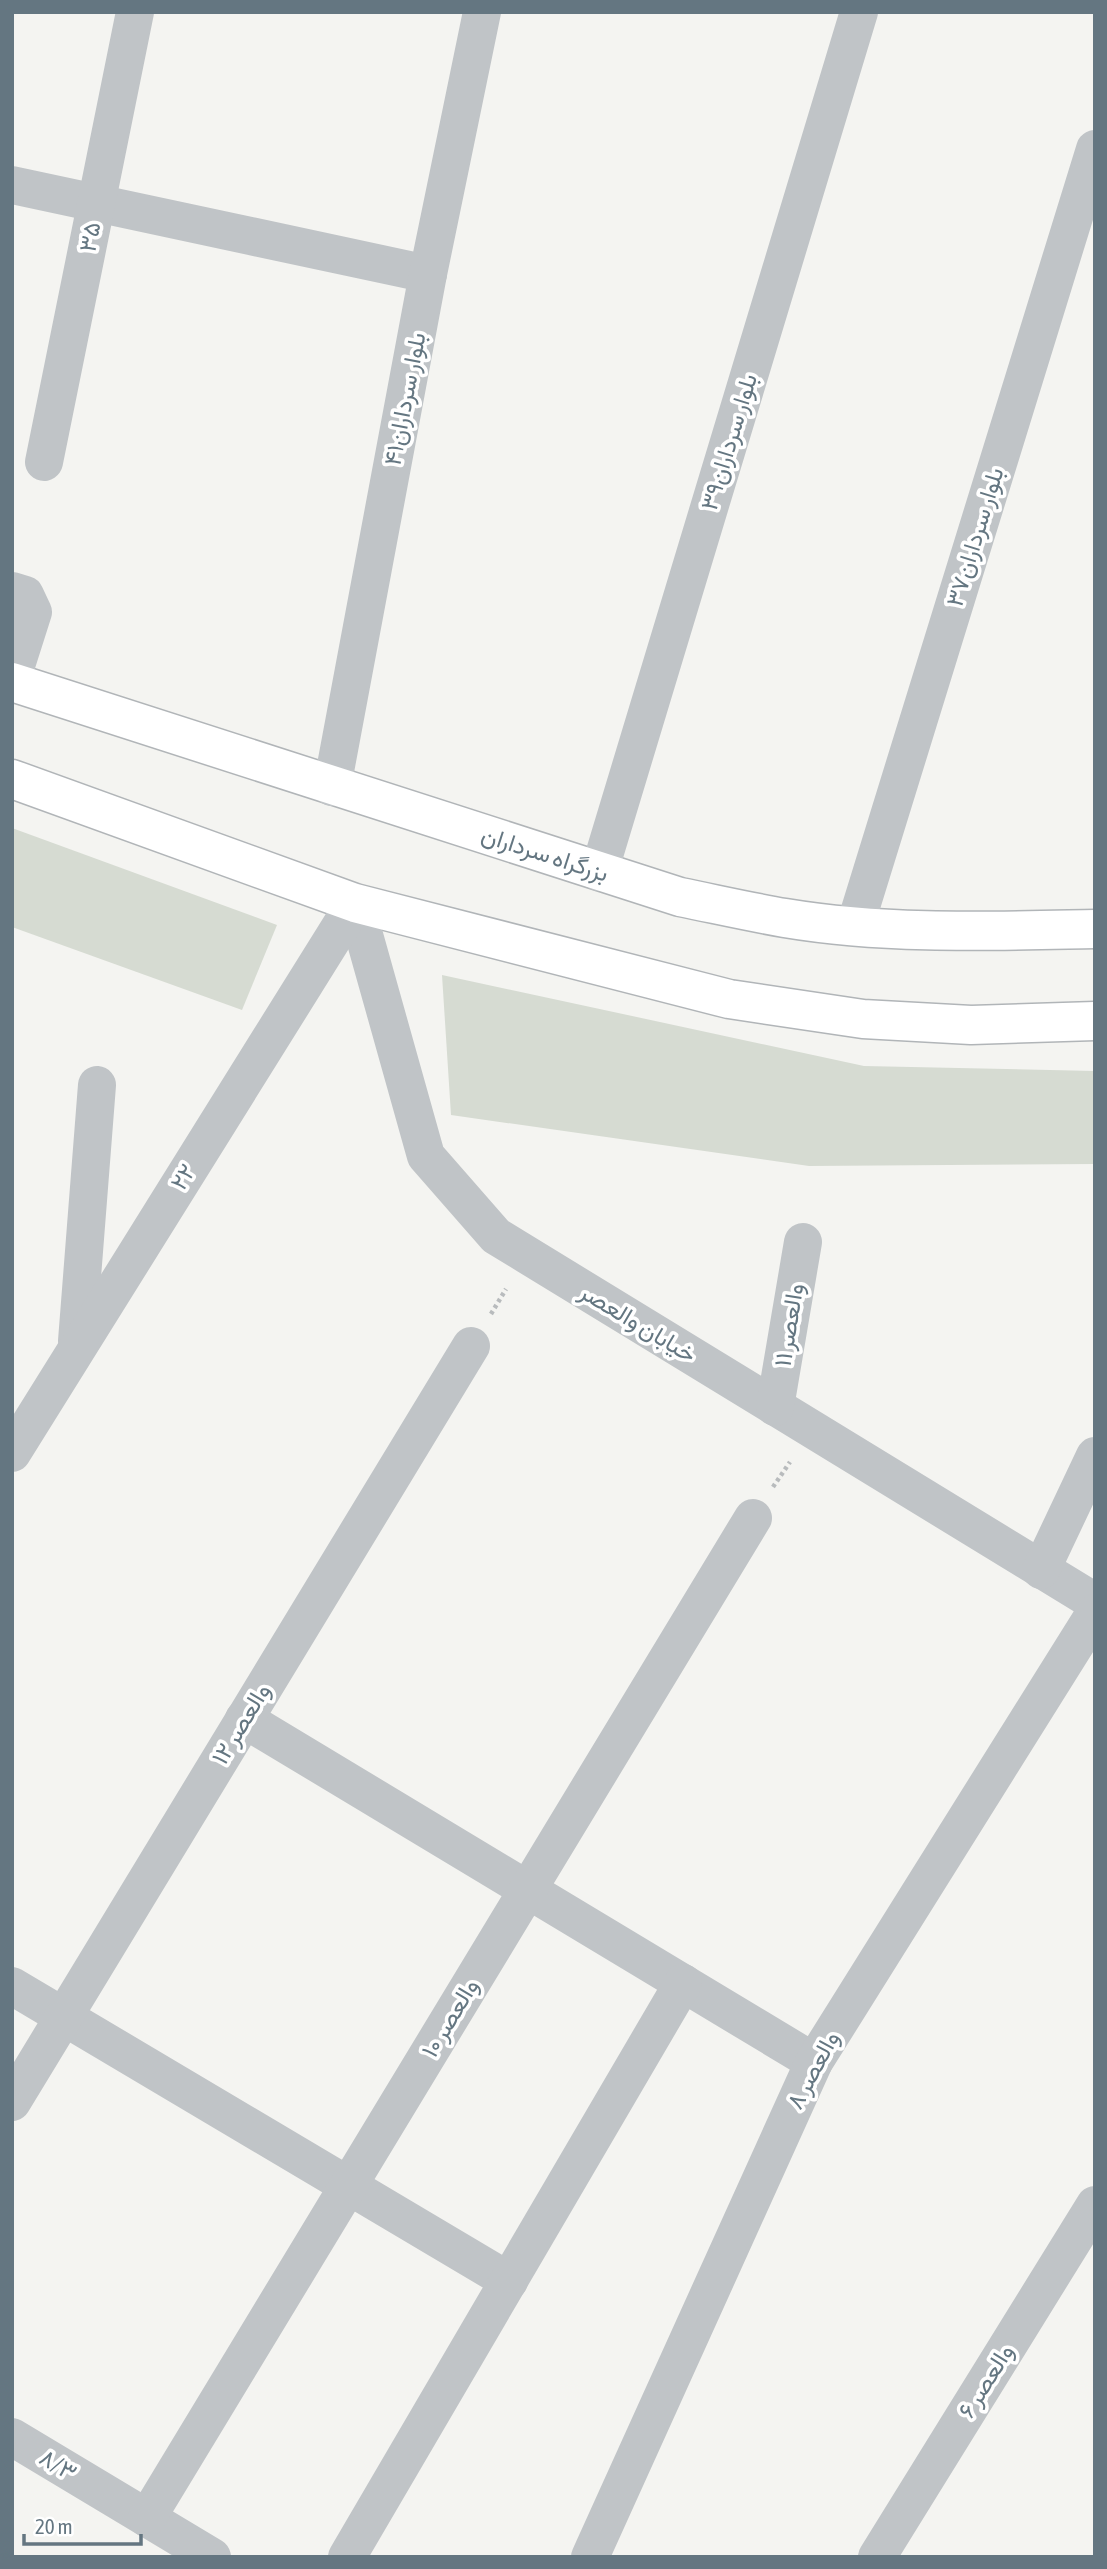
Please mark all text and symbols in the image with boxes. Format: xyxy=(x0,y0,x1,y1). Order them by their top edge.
street label: ۳۵ xyxy=(73,220,106,254)
street label: بلوار سرداران۴۱ xyxy=(378,330,433,468)
street label: بلوار سرداران۳۹ xyxy=(695,370,764,514)
street label: بلوار سرداران۳۷ xyxy=(941,464,1010,610)
street label: بزرگراه سرداران xyxy=(478,820,612,889)
street label: ۲۲ xyxy=(164,1159,201,1195)
street label: خیابان والعصر xyxy=(573,1277,701,1370)
street label: والعصر ۱۱ xyxy=(769,1281,810,1369)
street label: والعصر ۱۲ xyxy=(206,1678,277,1770)
street label: والعصر ۱۰ xyxy=(416,1973,485,2063)
street label: والعصر ۸ xyxy=(781,2026,846,2114)
street label: والعصر ۶ xyxy=(952,2339,1020,2424)
street label: ۸/۳ xyxy=(35,2443,82,2486)
scale bar xyxy=(24,2502,142,2546)
text: 20 m xyxy=(35,2514,73,2538)

